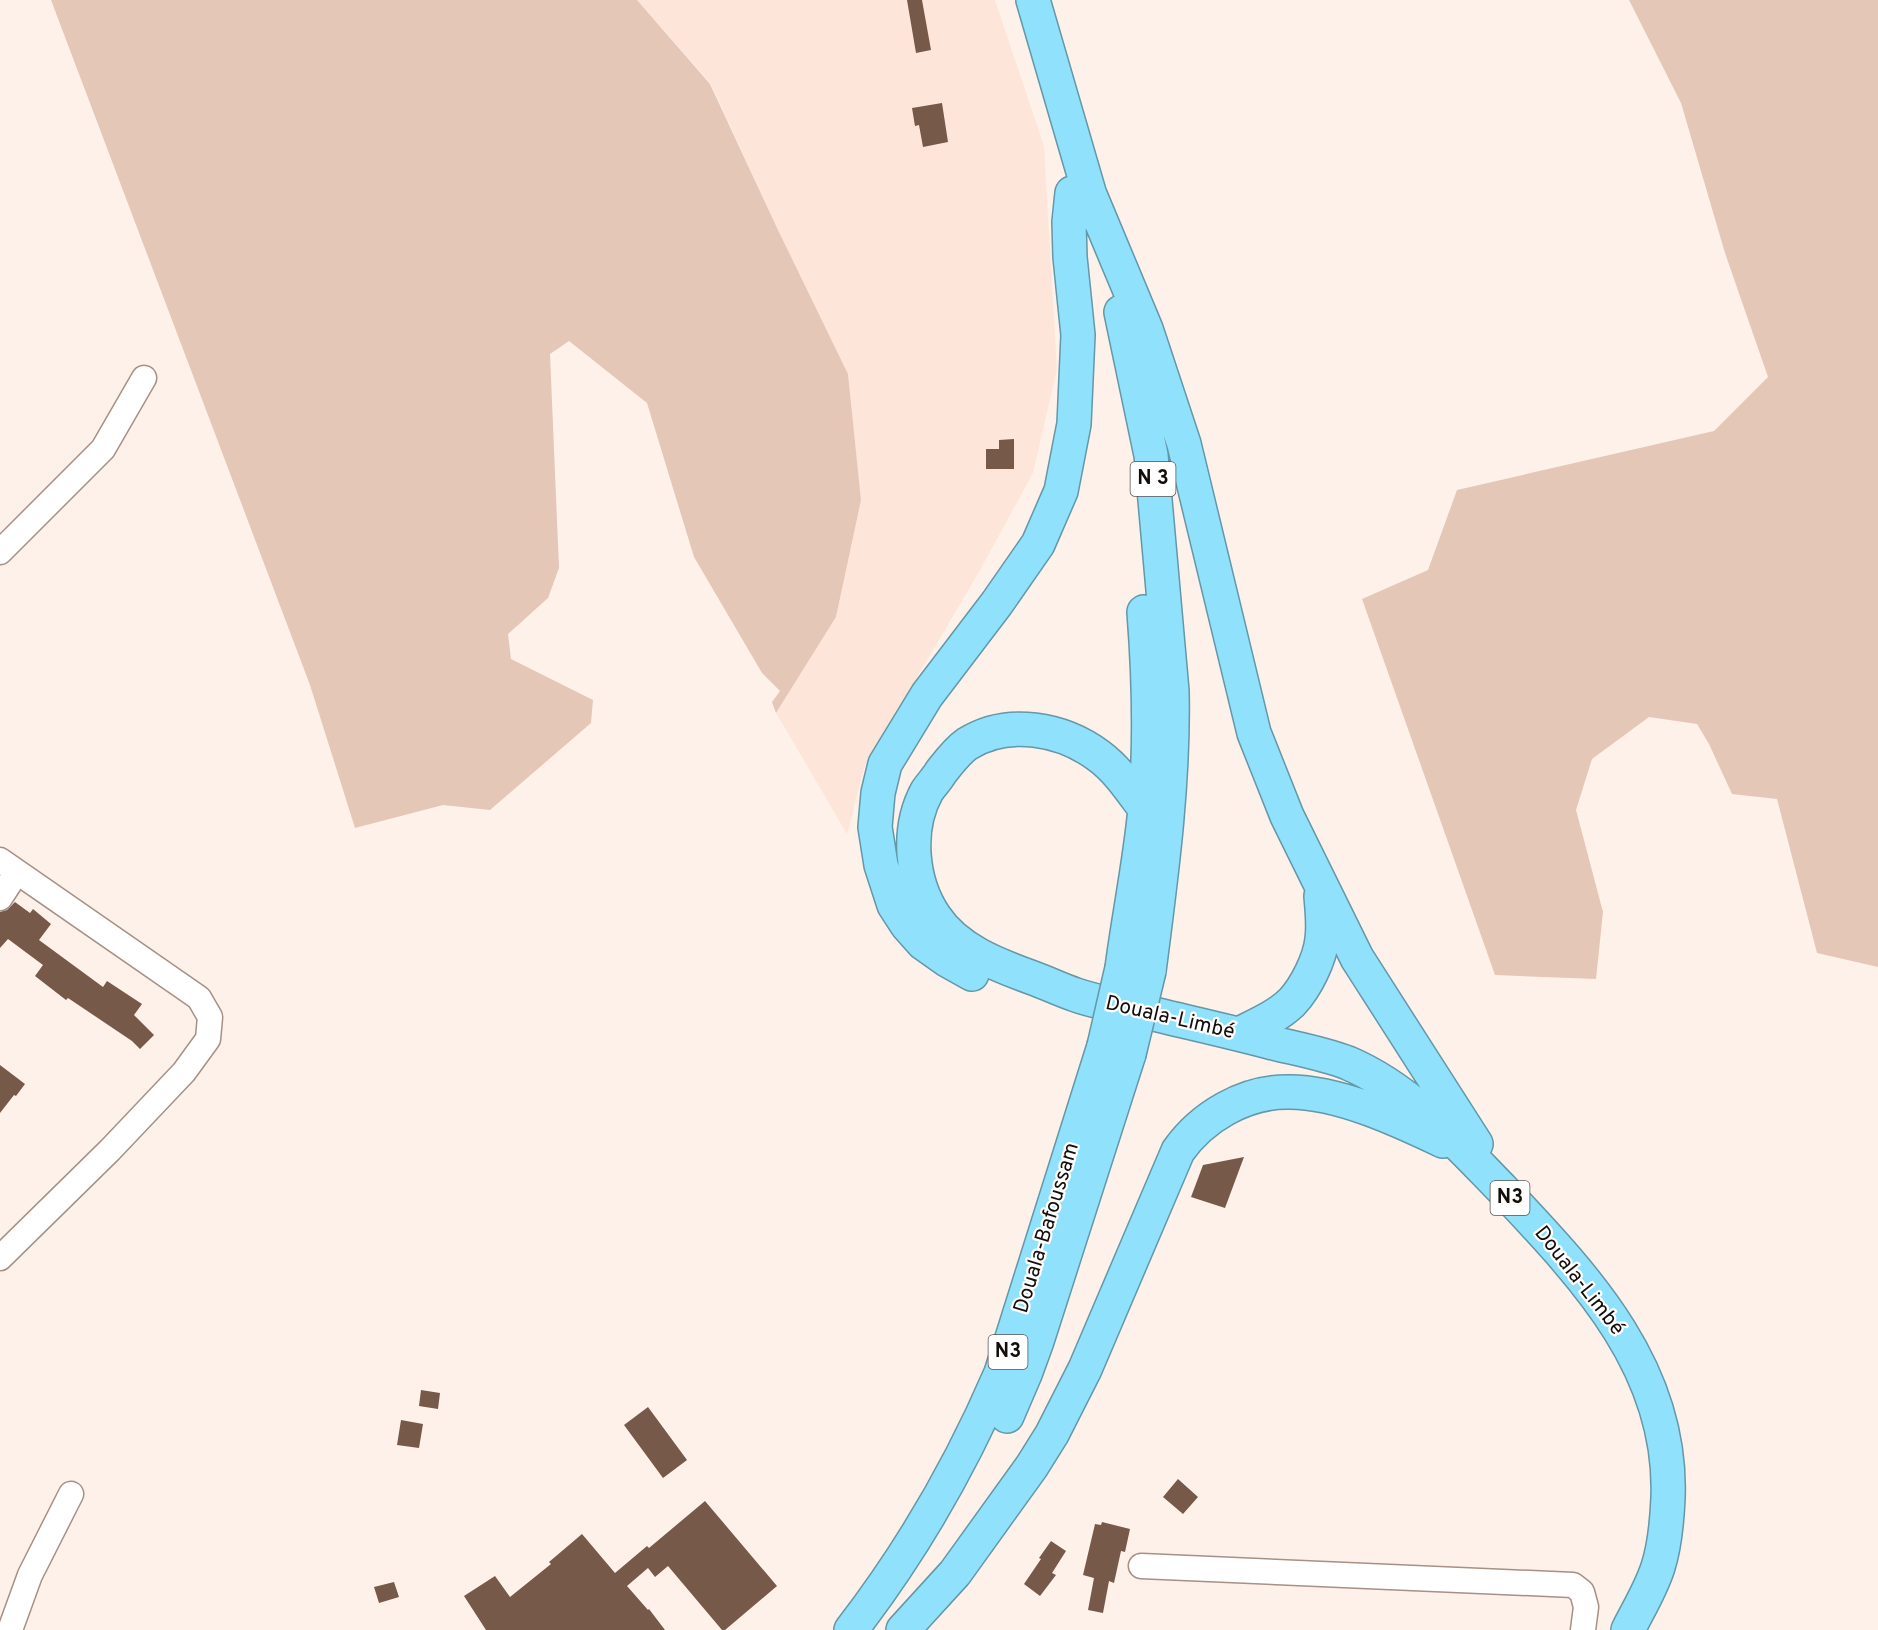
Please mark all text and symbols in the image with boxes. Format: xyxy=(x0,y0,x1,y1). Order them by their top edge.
road number: N 3 xyxy=(1130,462,1176,496)
street label: Douala-Limbé xyxy=(1103,990,1237,1046)
street label: Douala-Bafoussam xyxy=(1008,1139,1086,1317)
road number: N3 xyxy=(1490,1181,1530,1215)
street label: Douala-Limbé xyxy=(1528,1221,1630,1341)
road number: N3 xyxy=(988,1335,1028,1369)

